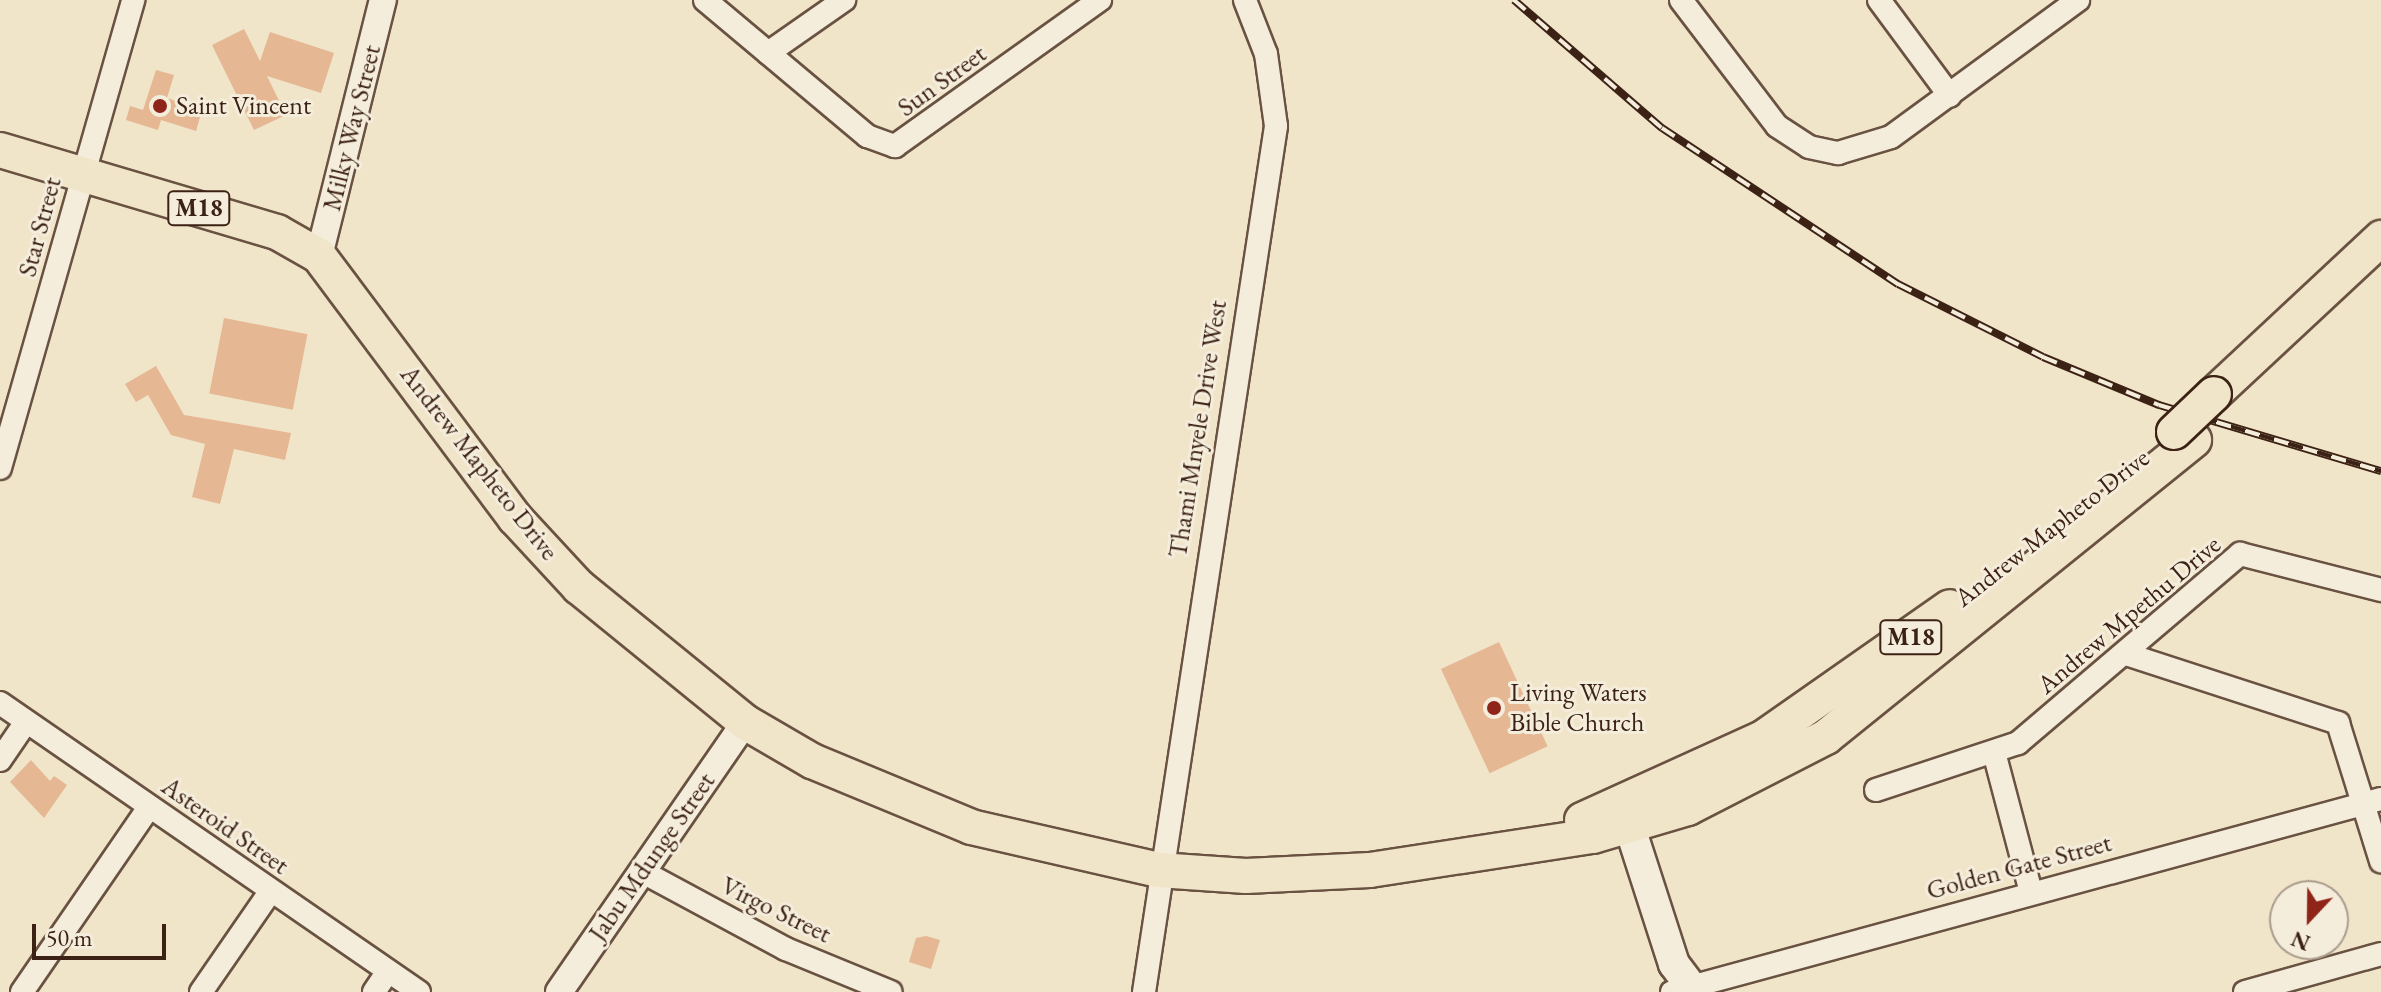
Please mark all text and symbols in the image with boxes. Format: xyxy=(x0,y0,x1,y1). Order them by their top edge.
street label: Sun Street xyxy=(892,38,992,124)
street label: Milky Way Street xyxy=(316,42,388,214)
place label: Saint Vincent xyxy=(176,90,311,122)
marker: Saint Vincent xyxy=(151,97,169,115)
street label: Star Street xyxy=(12,174,68,280)
road number: M18 xyxy=(167,188,231,228)
street label: Thami Mnyele Drive West xyxy=(1162,298,1234,560)
street label: Andrew Mapheto Drive xyxy=(393,359,565,567)
street label: Andrew Mapheto Drive xyxy=(1948,442,2156,614)
street label: Andrew Mpethu Drive xyxy=(2031,529,2227,701)
road number: M18 xyxy=(1879,617,1943,657)
place label: Living Waters Bible Church xyxy=(1510,677,1647,738)
marker: Living Waters Bible Church xyxy=(1485,699,1503,717)
street label: Jabu Mdunge Street xyxy=(582,767,722,947)
street label: Asteroid Street xyxy=(155,771,295,881)
street label: Golden Gate Street xyxy=(1923,827,2115,907)
street label: Virgo Street xyxy=(716,870,836,950)
north arrow xyxy=(2269,880,2349,960)
scale bar xyxy=(36,908,170,958)
text: 50 m xyxy=(46,922,93,953)
text: N xyxy=(2287,924,2314,958)

